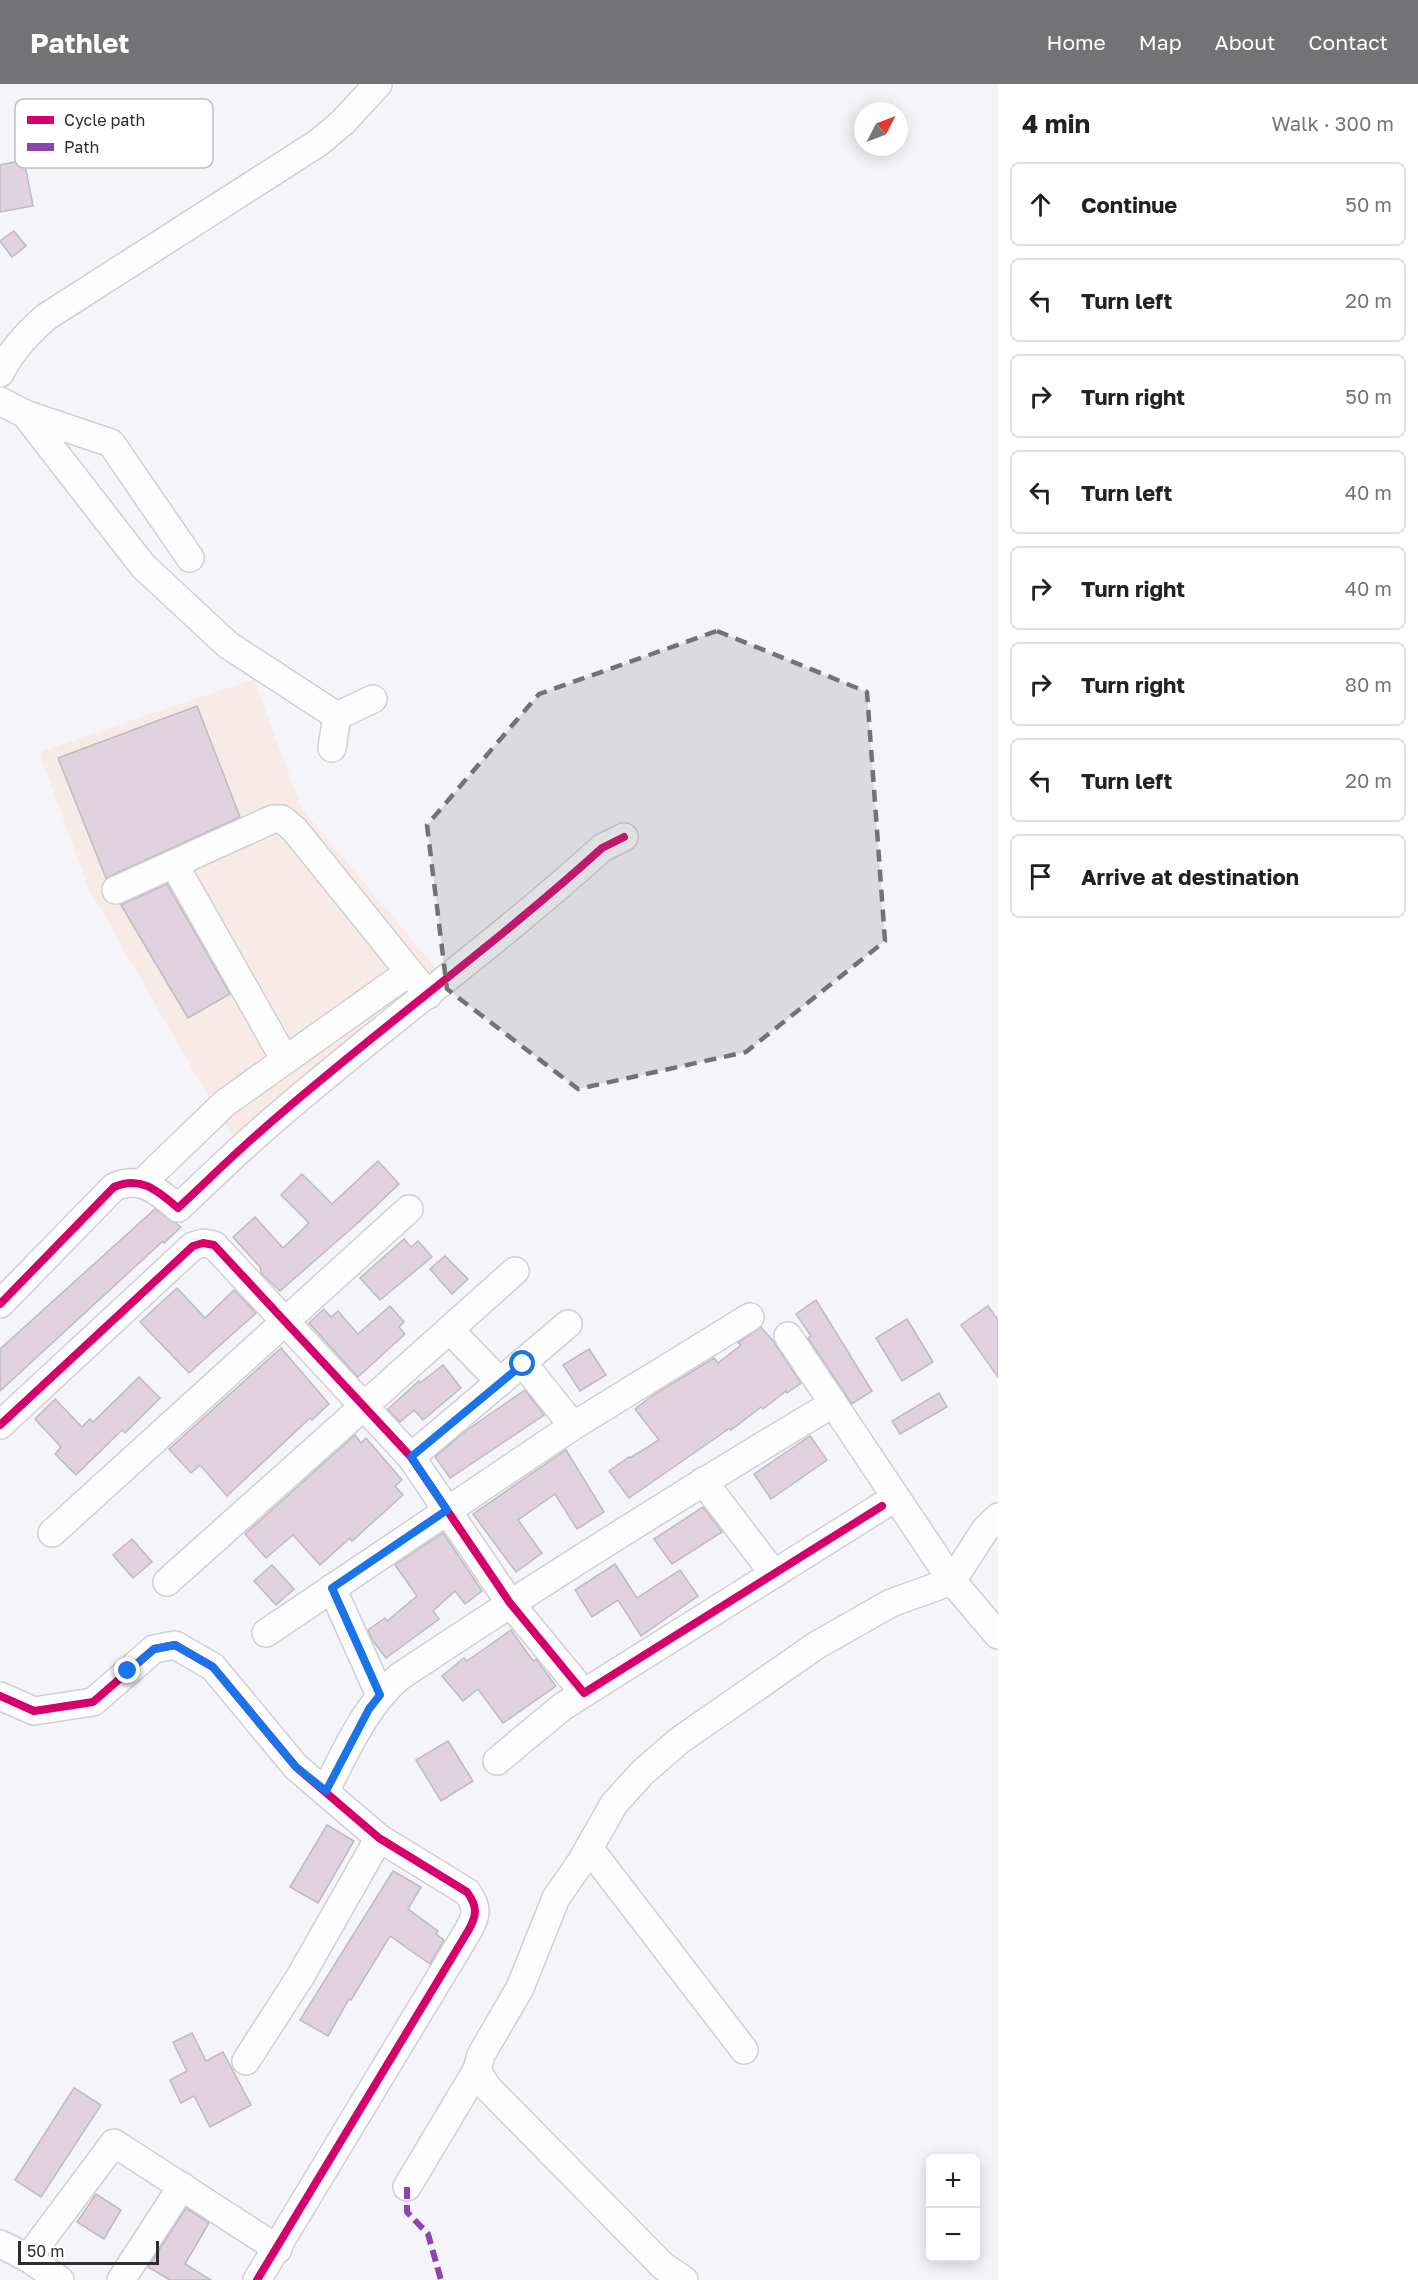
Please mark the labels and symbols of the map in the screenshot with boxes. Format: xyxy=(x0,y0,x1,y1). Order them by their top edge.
legend xyxy=(15,99,213,168)
north arrow xyxy=(854,102,908,156)
text: Cycle path xyxy=(64,110,145,130)
text: Path xyxy=(64,137,99,157)
route start xyxy=(509,1350,535,1376)
route end xyxy=(114,1657,140,1683)
scale bar xyxy=(18,2238,159,2266)

